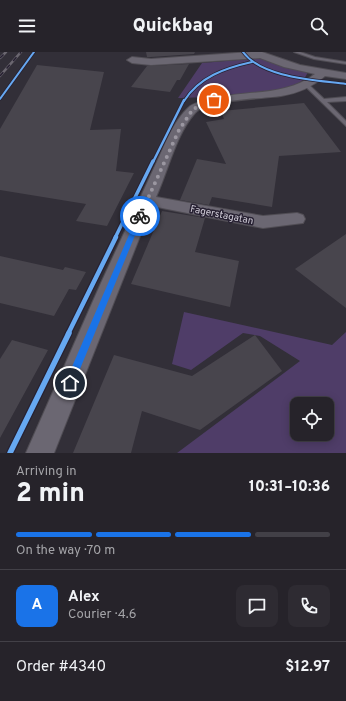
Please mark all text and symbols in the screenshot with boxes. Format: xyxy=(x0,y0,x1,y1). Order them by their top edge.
icon: menu xyxy=(16,15,38,37)
text: Quickbag xyxy=(133,15,213,38)
icon: search xyxy=(308,15,330,37)
pin xyxy=(197,83,231,117)
icon: bag xyxy=(203,89,225,111)
courier xyxy=(120,196,160,236)
street label: Fagerstagatan xyxy=(189,203,255,228)
icon: bike xyxy=(129,205,151,227)
pin xyxy=(53,366,87,400)
icon: home xyxy=(59,372,81,394)
map controls xyxy=(290,397,334,441)
button: locate xyxy=(290,397,334,441)
text: Arriving in xyxy=(16,464,77,480)
text: 2 min xyxy=(16,478,85,511)
text: 10:31–10:36 xyxy=(249,478,330,497)
text: On the way · 70 m xyxy=(16,543,115,559)
button: chat xyxy=(236,585,278,627)
button: phone xyxy=(288,585,330,627)
text: Alex xyxy=(68,588,100,607)
text: A xyxy=(32,596,42,615)
text: Courier · 4.6 xyxy=(68,607,136,623)
text: Order #4340 xyxy=(16,658,106,677)
text: $12.97 xyxy=(285,658,330,677)

